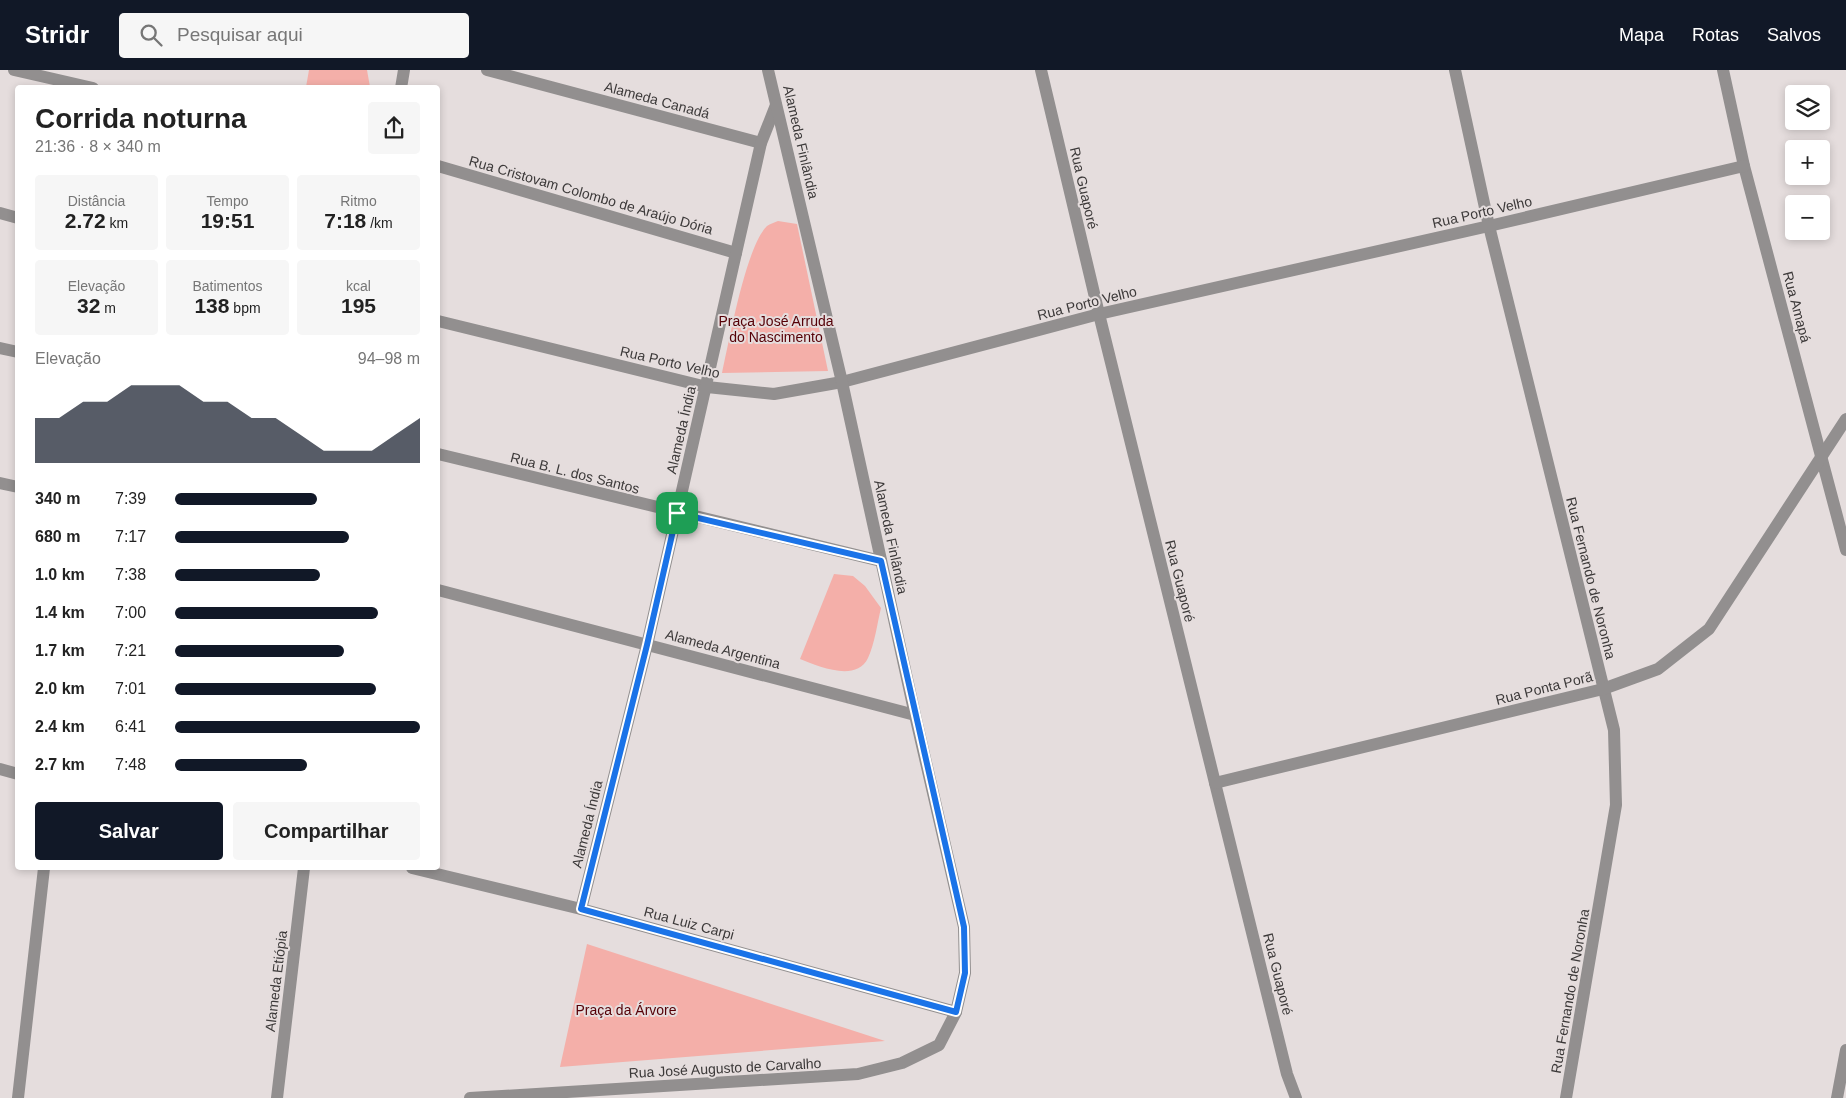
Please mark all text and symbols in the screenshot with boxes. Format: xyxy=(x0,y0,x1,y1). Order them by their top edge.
search box xyxy=(119,13,469,58)
text: Stridr xyxy=(25,21,89,48)
icon: search xyxy=(137,21,165,49)
text: Pesquisar aqui xyxy=(177,24,303,45)
text: Mapa xyxy=(1619,25,1664,45)
text: Rotas xyxy=(1692,25,1739,45)
text: Salvos xyxy=(1767,25,1821,45)
street label: Alameda Canadá xyxy=(603,78,712,122)
street label: Alameda Finlândia xyxy=(780,84,822,200)
map controls xyxy=(1785,85,1830,240)
button: layers xyxy=(1785,85,1830,130)
button: share xyxy=(368,102,420,154)
text: Corrida noturna xyxy=(35,103,247,134)
text: 21:36 · 8 × 340 m xyxy=(35,138,161,155)
button: + xyxy=(1785,140,1830,185)
street label: Rua Guaporé xyxy=(1067,145,1101,231)
street label: Rua Cristovam Colombo de Araújo Dória xyxy=(467,152,715,238)
text: Distância xyxy=(68,193,125,209)
text: Tempo xyxy=(206,193,249,209)
text: Ritmo xyxy=(340,193,377,209)
street label: Rua Porto Velho xyxy=(1431,193,1534,231)
button: − xyxy=(1785,195,1830,240)
text: 2.72 xyxy=(65,209,106,232)
text: 19:51 xyxy=(201,209,254,232)
text: 7:18 xyxy=(324,209,366,232)
text: km xyxy=(106,215,128,231)
text: /km xyxy=(366,215,393,231)
street label: Rua Amapá xyxy=(1780,270,1814,345)
text: Elevação xyxy=(68,278,125,294)
text: Batimentos xyxy=(192,278,263,294)
text: kcal xyxy=(346,278,371,294)
street label: Rua Porto Velho xyxy=(1036,283,1139,323)
text: 32 xyxy=(77,294,100,317)
text: 138 xyxy=(194,294,229,317)
text: 195 xyxy=(341,294,376,317)
text: m xyxy=(100,300,116,316)
text: bpm xyxy=(229,300,261,316)
park label: Praça José Arruda do Nascimento xyxy=(718,313,834,345)
street label: Rua Porto Velho xyxy=(619,343,722,381)
text: Elevação xyxy=(35,350,101,367)
text: 94–98 m xyxy=(358,350,420,367)
street label: Alameda Índia xyxy=(663,384,699,475)
street label: Rua B. L. dos Santos xyxy=(509,449,641,497)
street label: Alameda Finlândia xyxy=(871,479,911,596)
text: 340 m xyxy=(35,490,80,507)
text: 7:39 xyxy=(115,490,146,507)
pin xyxy=(656,492,698,534)
street label: Rua Fernando de Noronha xyxy=(1563,495,1619,661)
icon: arrive xyxy=(663,499,691,527)
text: 680 m xyxy=(35,528,80,545)
text: 7:17 xyxy=(115,528,146,545)
street label: Rua Guaporé xyxy=(1162,538,1198,624)
text: 1.0 km xyxy=(35,566,85,583)
text: 7:38 xyxy=(115,566,146,583)
text: 1.4 km xyxy=(35,604,85,621)
text: 7:00 xyxy=(115,604,146,621)
street label: Alameda Argentina xyxy=(664,626,782,672)
text: 1.7 km xyxy=(35,642,85,659)
text: 7:21 xyxy=(115,642,146,659)
street label: Rua Ponta Porã xyxy=(1494,668,1594,708)
text: 2.0 km xyxy=(35,680,85,697)
text: 7:01 xyxy=(115,680,146,697)
text: 2.4 km xyxy=(35,718,85,735)
text: 6:41 xyxy=(115,718,146,735)
text: 2.7 km xyxy=(35,756,85,773)
text: 7:48 xyxy=(115,756,146,773)
street label: Alameda Índia xyxy=(568,778,606,869)
button: Salvar xyxy=(35,802,223,860)
button: Compartilhar xyxy=(233,802,420,860)
street label: Rua Luiz Carpi xyxy=(642,903,736,943)
street label: Rua Fernando de Noronha xyxy=(1548,907,1592,1074)
street label: Alameda Etiópia xyxy=(262,929,290,1033)
street label: Rua Guaporé xyxy=(1260,931,1296,1017)
park label: Praça da Árvore xyxy=(575,1002,677,1018)
street label: Rua José Augusto de Carvalho xyxy=(628,1055,822,1081)

